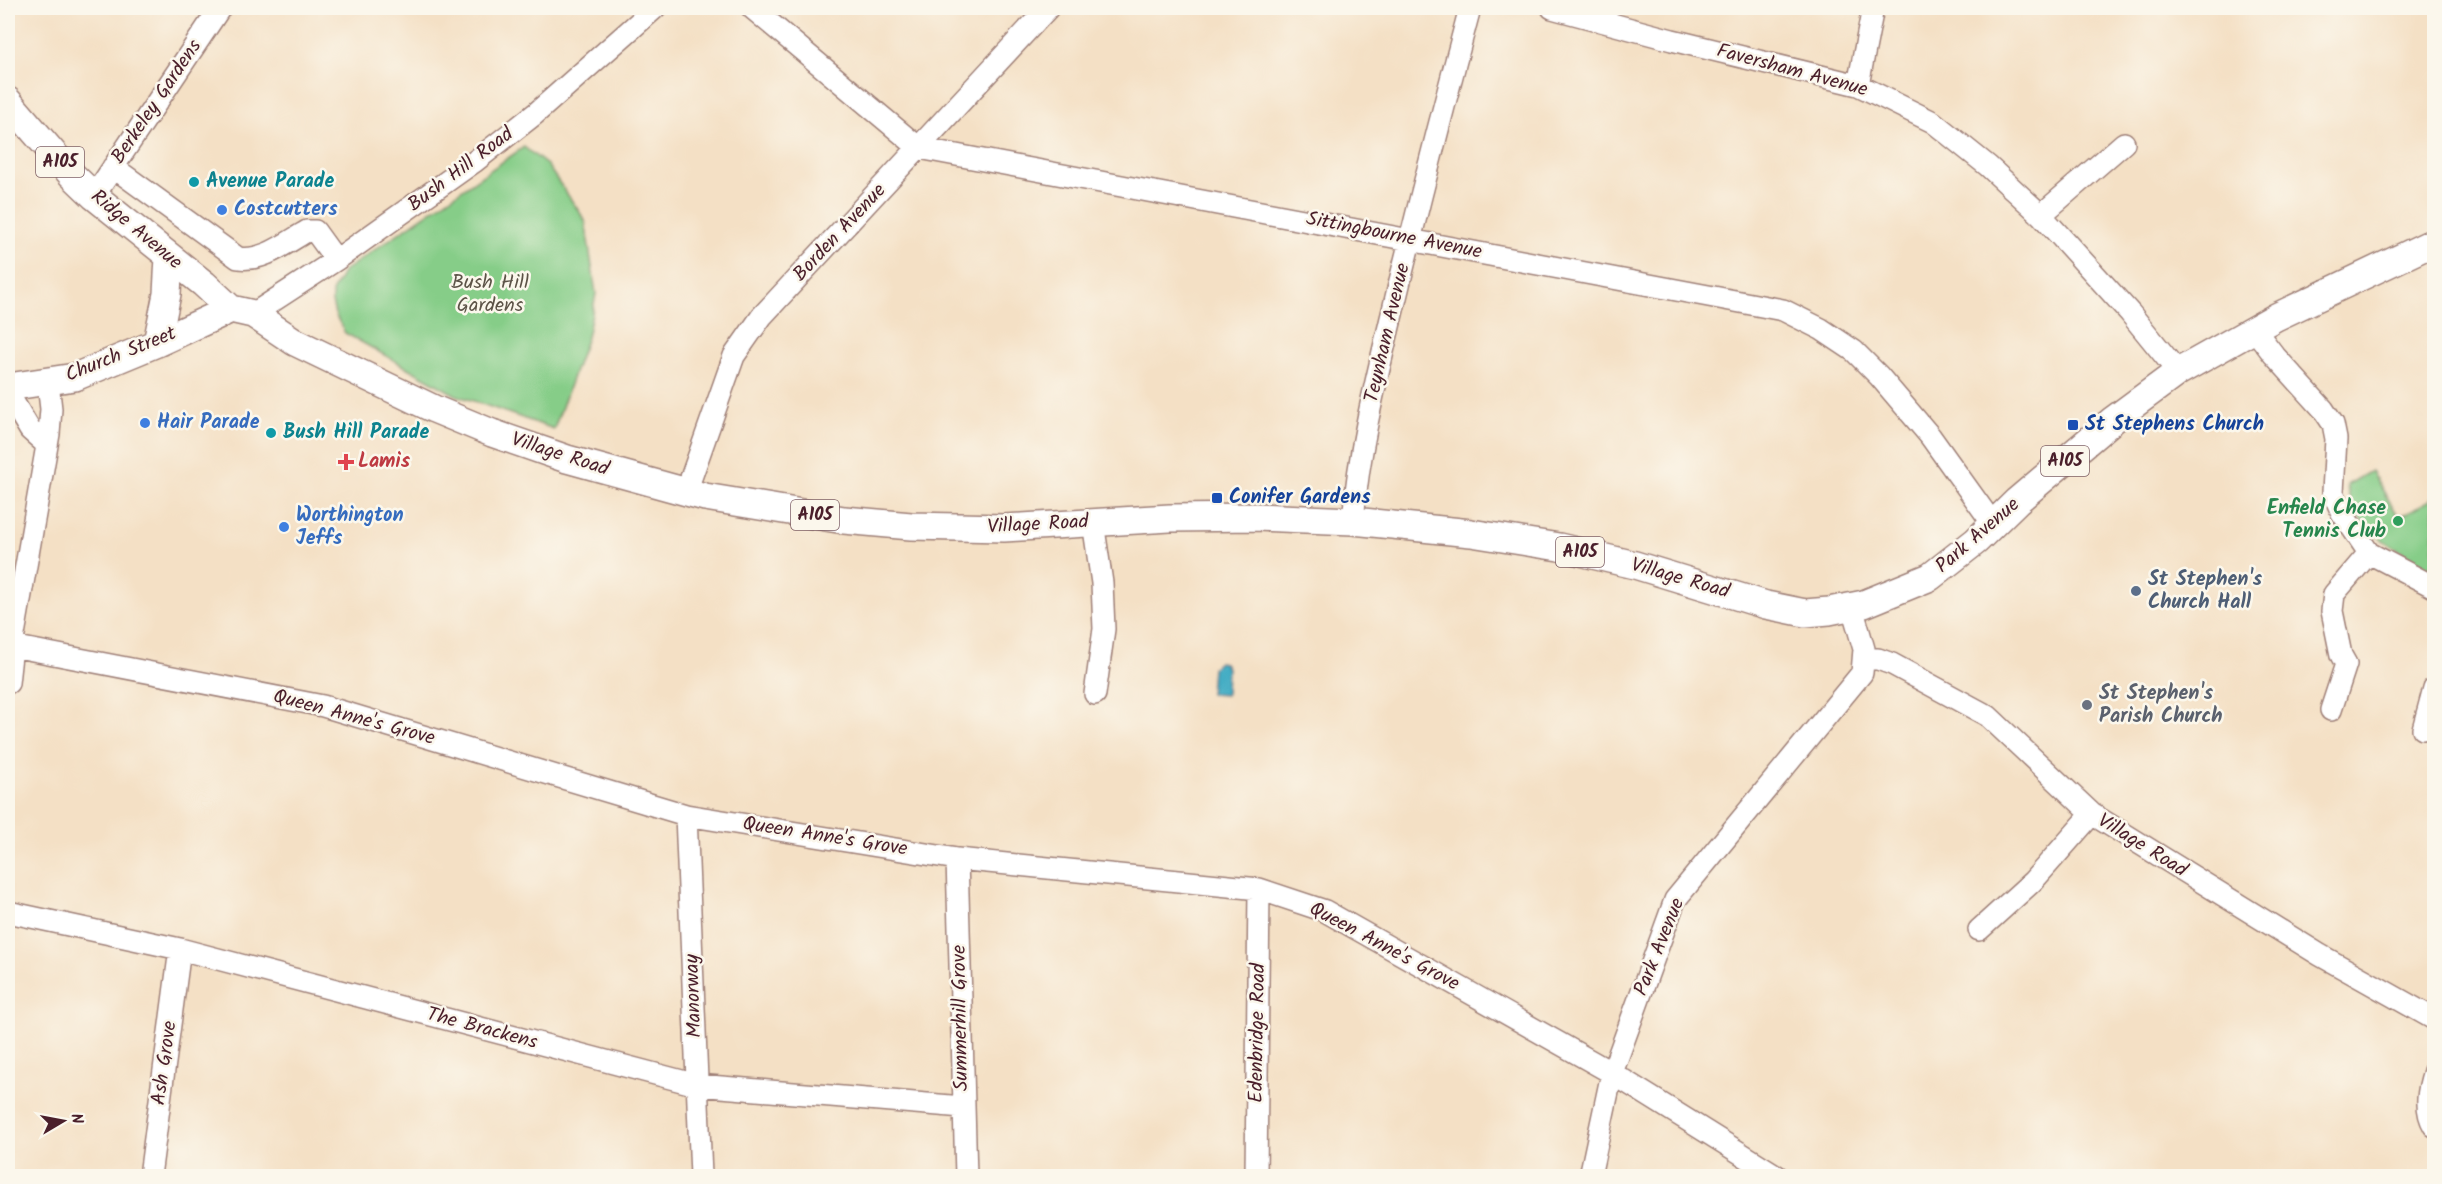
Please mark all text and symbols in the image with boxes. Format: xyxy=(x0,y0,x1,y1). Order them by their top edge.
street label: Berkeley Gardens xyxy=(103,33,211,171)
street label: Faversham Avenue xyxy=(1713,35,1871,107)
street label: Bush Hill Road xyxy=(401,119,522,221)
road number: A105 xyxy=(36,147,84,177)
place label: Avenue Parade xyxy=(206,166,334,198)
marker: Avenue Parade xyxy=(187,175,201,189)
street label: Borden Avenue xyxy=(786,176,894,290)
street label: Ridge Avenue xyxy=(83,182,189,278)
place label: Costcutters xyxy=(234,194,338,226)
marker: Costcutters xyxy=(215,203,229,217)
street label: Sittingbourne Avenue xyxy=(1304,203,1484,269)
street label: Teynham Avenue xyxy=(1356,260,1420,406)
park label: Bush Hill Gardens xyxy=(451,267,529,322)
street label: Church Street xyxy=(61,318,182,392)
place label: Hair Parade xyxy=(157,407,260,439)
place label: St Stephens Church xyxy=(2085,409,2264,441)
marker: Hair Parade xyxy=(138,416,152,430)
place label: Bush Hill Parade xyxy=(283,417,429,449)
marker: St Stephens Church xyxy=(2066,418,2080,432)
street label: Village Road xyxy=(507,424,614,486)
marker: Bush Hill Parade xyxy=(264,426,278,440)
place label: Lamis xyxy=(358,446,411,478)
road number: A105 xyxy=(2041,446,2089,476)
marker: Lamis xyxy=(339,455,353,469)
place label: Conifer Gardens xyxy=(1229,482,1371,514)
street label: Park Avenue xyxy=(1929,490,2027,582)
marker: Conifer Gardens xyxy=(1210,491,1224,505)
place label: Enfield Chase Tennis Club xyxy=(2267,493,2386,548)
place label: Worthington Jeffs xyxy=(296,500,403,555)
road number: A105 xyxy=(791,500,839,530)
street label: Village Road xyxy=(987,506,1090,544)
marker: Enfield Chase Tennis Club xyxy=(2391,514,2405,528)
marker: Worthington Jeffs xyxy=(277,520,291,534)
road number: A105 xyxy=(1556,537,1604,567)
street label: Village Road xyxy=(1627,550,1734,609)
place label: St Stephen's Church Hall xyxy=(2148,564,2263,619)
marker: St Stephen's Church Hall xyxy=(2129,584,2143,598)
place label: St Stephen's Parish Church xyxy=(2099,678,2223,733)
street label: Queen Anne's Grove xyxy=(269,681,439,755)
marker: St Stephen's Parish Church xyxy=(2080,698,2094,712)
street label: Village Road xyxy=(2091,806,2194,887)
street label: Queen Anne's Grove xyxy=(740,808,910,866)
street label: Park Avenue xyxy=(1626,893,1694,1001)
street label: Queen Anne's Grove xyxy=(1303,894,1465,1000)
street label: Summerhill Grove xyxy=(944,945,978,1091)
street label: Manorway xyxy=(677,953,711,1038)
street label: Edenbridge Road xyxy=(1241,962,1275,1103)
street label: The Brackens xyxy=(423,999,541,1059)
street label: Ash Grove xyxy=(143,1019,187,1107)
north arrow xyxy=(33,1091,93,1151)
text: N xyxy=(63,1112,89,1126)

